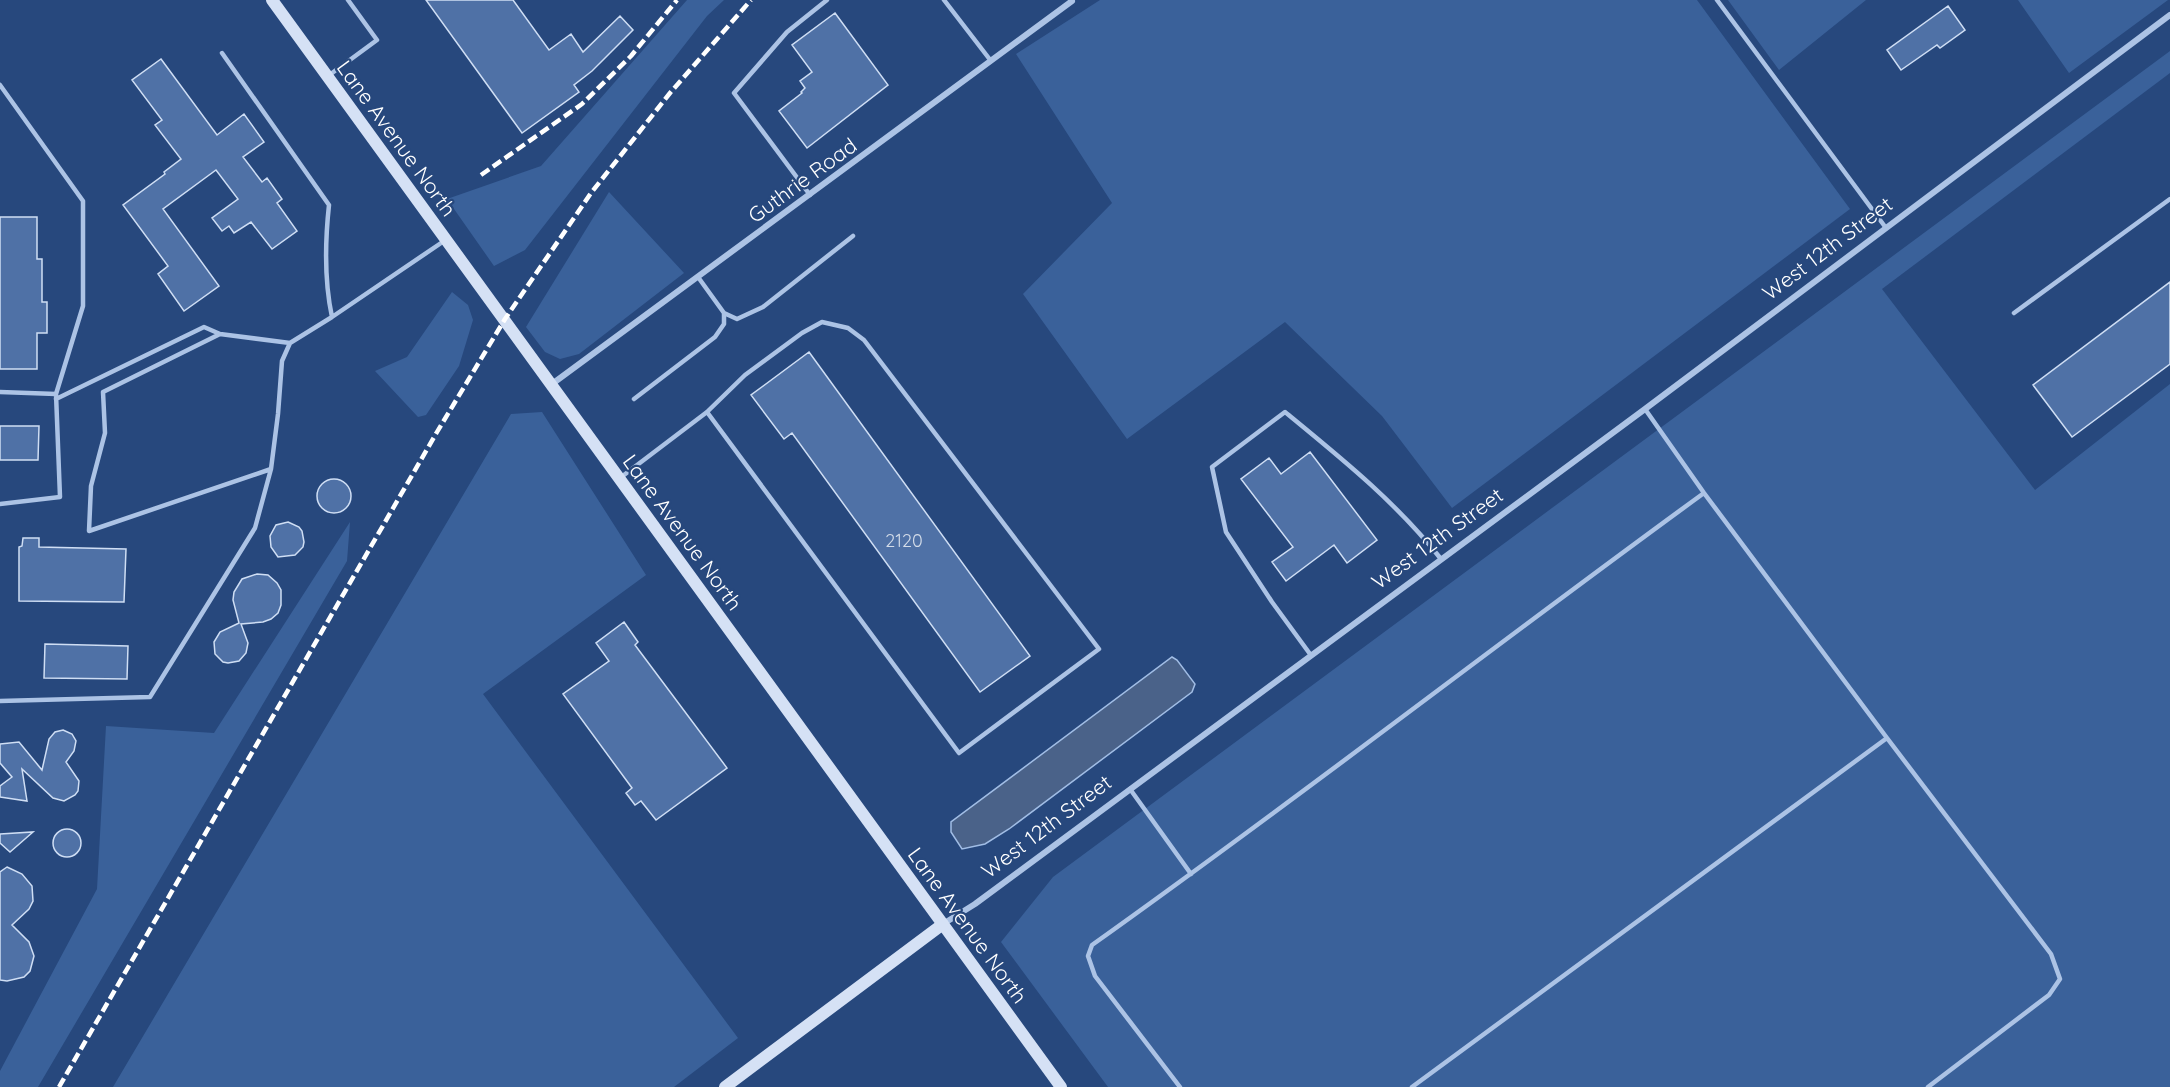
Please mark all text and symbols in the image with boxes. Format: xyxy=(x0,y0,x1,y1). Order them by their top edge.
street label: Lane Avenue North xyxy=(332,55,462,221)
street label: Guthrie Road xyxy=(743,132,861,228)
street label: West 12th Street xyxy=(1757,191,1897,305)
street label: Lane Avenue North xyxy=(618,449,748,615)
street label: West 12th Street xyxy=(1366,482,1508,594)
house number: 2120 xyxy=(885,529,923,552)
street label: West 12th Street xyxy=(976,769,1116,883)
street label: Lane Avenue North xyxy=(903,842,1033,1008)

